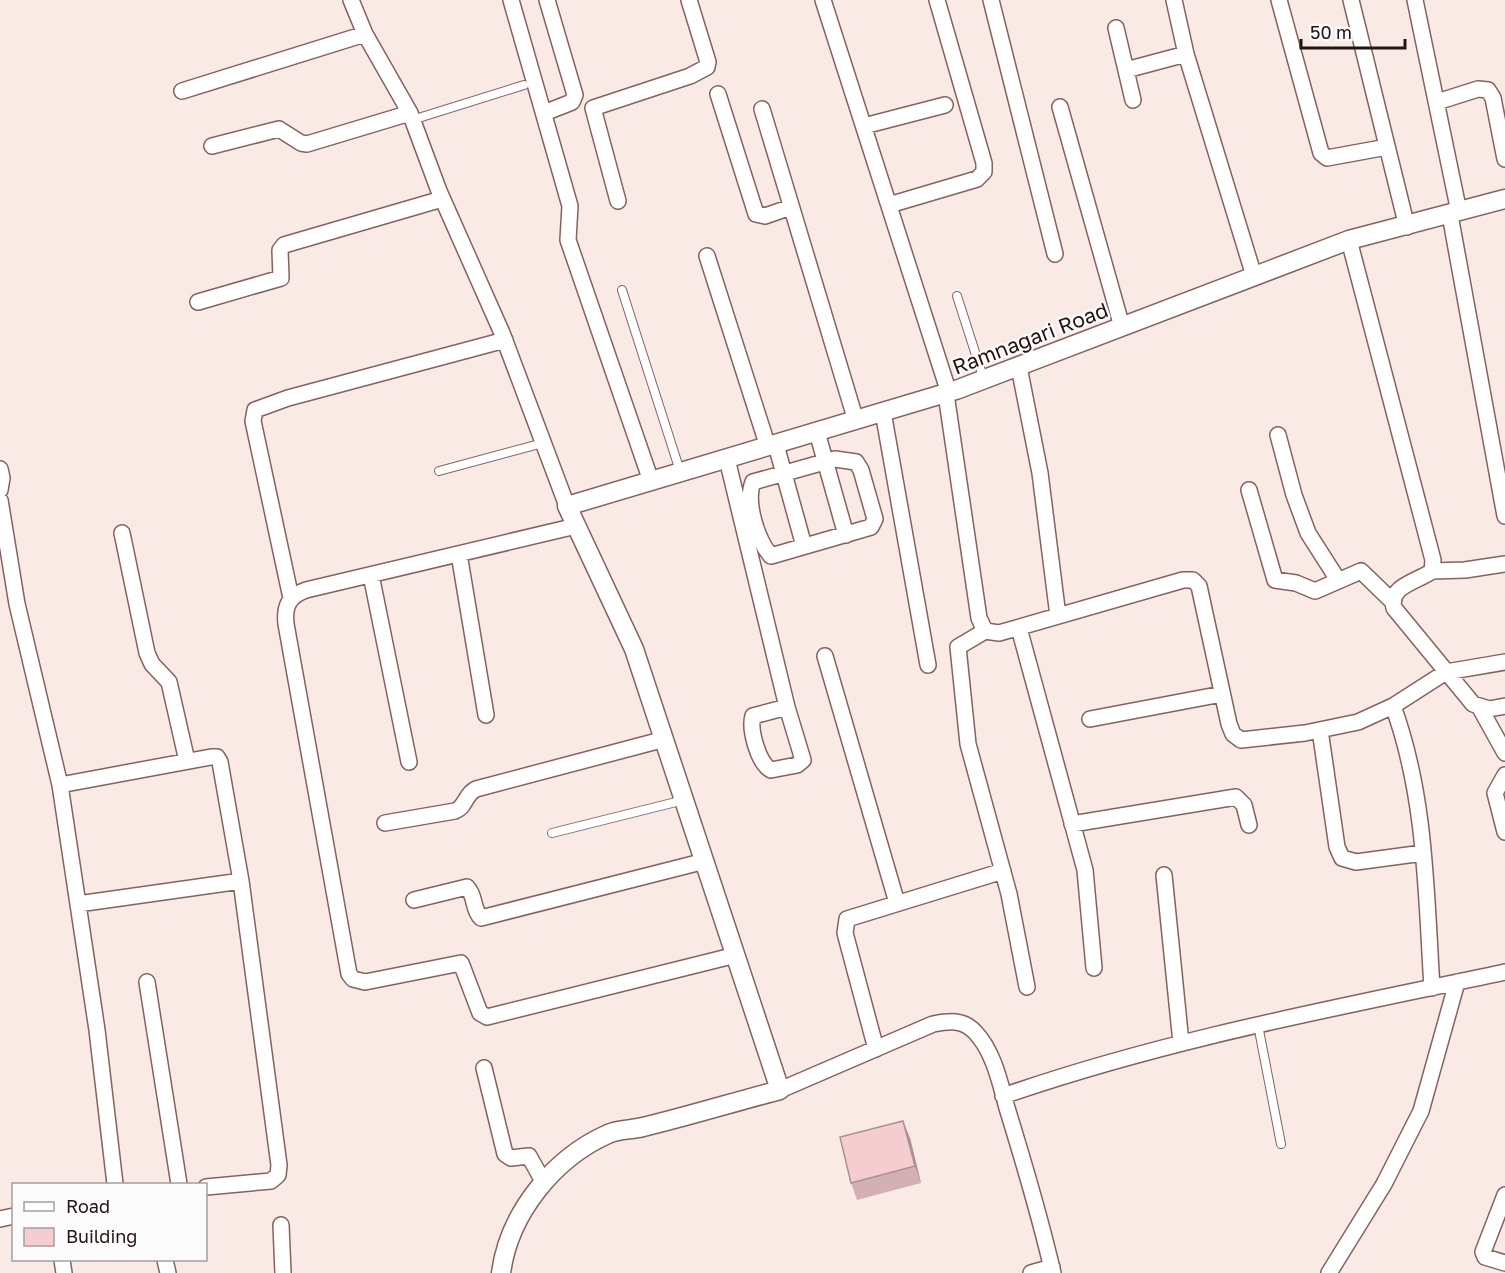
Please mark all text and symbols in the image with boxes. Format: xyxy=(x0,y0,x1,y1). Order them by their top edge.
scale bar xyxy=(1301,12,1404,50)
text: 50 m xyxy=(1310,21,1352,43)
street label: Ramnagari Road xyxy=(949,296,1111,380)
legend xyxy=(12,1183,207,1261)
text: Road xyxy=(66,1195,110,1217)
text: Building xyxy=(66,1225,137,1247)

